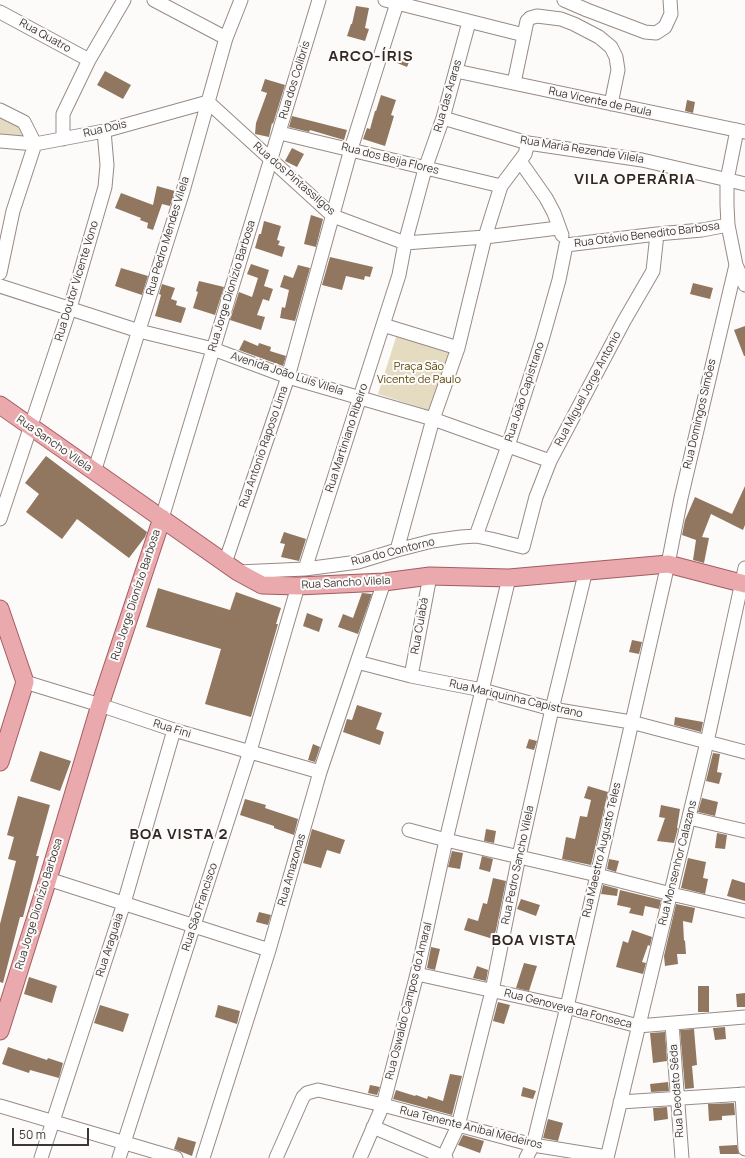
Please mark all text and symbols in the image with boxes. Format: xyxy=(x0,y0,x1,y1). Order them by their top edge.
street label: Rua Quatro xyxy=(17,16,73,56)
street label: Rua dos Colibrís xyxy=(277,39,313,121)
district label: ARCO-ÍRIS xyxy=(328,48,414,66)
street label: Rua das Araras xyxy=(431,58,465,134)
street label: Rua Vicente de Paula xyxy=(547,85,653,119)
street label: Rua Dois xyxy=(82,118,128,140)
street label: Rua Maria Rezende Vilela xyxy=(519,134,645,166)
street label: Rua dos Pintassilgos xyxy=(250,140,338,218)
street label: Rua dos Beija Flores xyxy=(340,140,440,178)
district label: VILA OPERÁRIA xyxy=(574,171,696,189)
street label: Rua Pedro Mendes Vilela xyxy=(144,175,192,297)
street label: Rua Doutor Vicente Vono xyxy=(52,219,102,343)
street label: Rua Jorge Dionízio Barbosa xyxy=(206,219,258,353)
street label: Rua Otávio Benedito Barbosa xyxy=(574,220,720,250)
street label: Rua Miguel Jorge Antonio xyxy=(552,329,624,449)
street label: Rua João Capistrano xyxy=(503,340,547,444)
street label: Avenida João Luís Vilela xyxy=(229,350,345,398)
street label: Rua Domingos Simões xyxy=(681,358,719,470)
park label: Praça São Vicente de Paulo xyxy=(377,360,461,386)
street label: Rua Martiniano Ribeiro xyxy=(323,382,371,494)
street label: Rua Antonio Raposo Lima xyxy=(237,384,291,510)
street label: Rua Sancho Vilela xyxy=(14,413,94,475)
street label: Rua Jorge Dionízio Barbosa xyxy=(109,528,163,662)
street label: Rua do Contorno xyxy=(350,535,436,569)
street label: Rua Sancho Vilela xyxy=(301,574,391,592)
street label: Rua Cuiabá xyxy=(409,597,431,655)
street label: Rua Mariquinha Capistrano xyxy=(448,677,584,721)
street label: Rua Fini xyxy=(151,717,193,741)
street label: Rua Maestro Augusto Teles xyxy=(580,781,624,919)
street label: Rua Monsenhor Calazans xyxy=(656,799,700,927)
street label: Rua Pedro Sancho Vilela xyxy=(499,804,537,926)
district label: BOA VISTA 2 xyxy=(130,826,228,844)
street label: Rua Amazonas xyxy=(275,832,309,908)
street label: Rua Jorge Dionízio Barbosa xyxy=(13,837,65,971)
street label: Rua São Francisco xyxy=(180,861,220,953)
street label: Rua Araguaia xyxy=(93,911,127,979)
street label: Rua Oswaldo Campos do Amaral xyxy=(383,921,435,1081)
district label: BOA VISTA xyxy=(492,932,576,950)
street label: Rua Genoveva da Fonseca xyxy=(503,987,633,1031)
street label: Rua Deodato Sêda xyxy=(667,1044,687,1138)
street label: Rua Tenente Aníbal Medeiros xyxy=(398,1104,544,1152)
scale bar xyxy=(14,1120,91,1146)
text: 50 m xyxy=(19,1126,46,1143)

